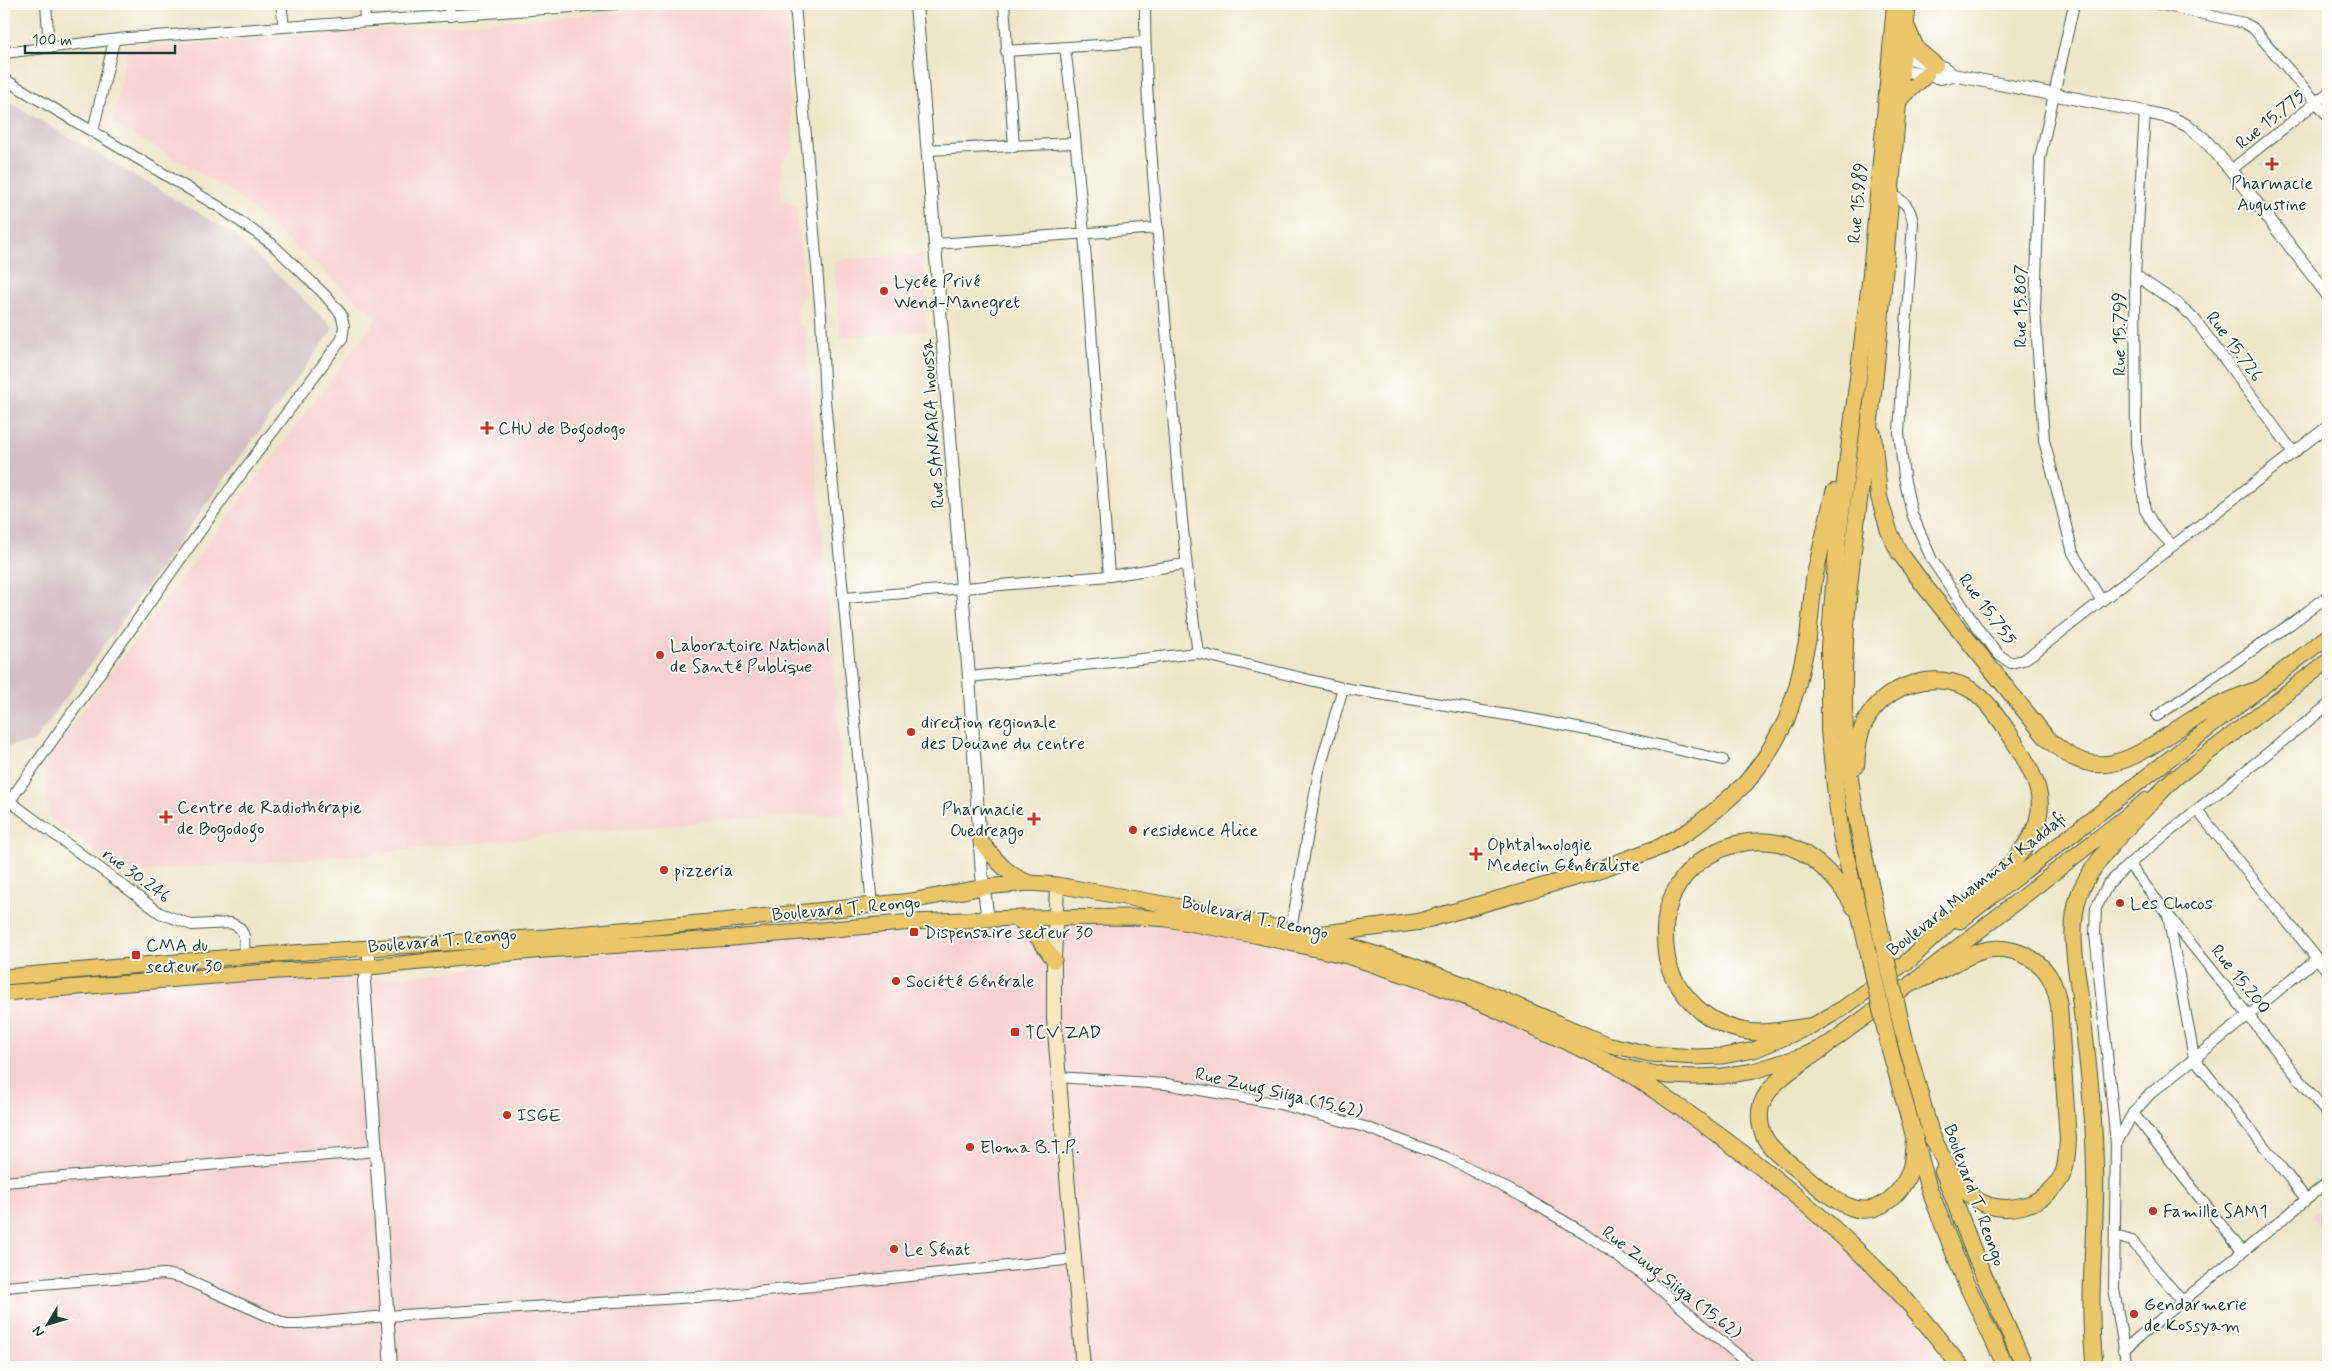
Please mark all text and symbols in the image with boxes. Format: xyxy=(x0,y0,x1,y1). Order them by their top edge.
scale bar xyxy=(25,22,175,54)
text: 100 m xyxy=(32,31,72,51)
street label: Rue 15.775 xyxy=(2231,84,2310,155)
marker: Pharmacie Augustine xyxy=(2266,158,2278,170)
street label: Rue 15.989 xyxy=(1843,162,1873,245)
place label: Pharmacie Augustine xyxy=(2231,172,2313,217)
street label: Rue 15.807 xyxy=(2009,264,2033,348)
place label: Lycée Privé Wend-Manegret xyxy=(894,270,1020,316)
marker: Lycée Privé Wend-Manegret xyxy=(878,285,890,297)
street label: Rue 15.799 xyxy=(2108,292,2132,376)
street label: Rue 15.726 xyxy=(2200,307,2268,387)
street label: Rue SANKARA Inoussa xyxy=(915,338,951,509)
place label: CHU de Bogodogo xyxy=(498,417,625,443)
marker: CHU de Bogodogo xyxy=(480,421,494,435)
street label: Rue 15.755 xyxy=(1952,569,2022,650)
place label: Laboratoire National de Santé Publique xyxy=(670,634,830,679)
marker: Laboratoire National de Santé Publique xyxy=(654,649,666,661)
place label: direction regionale des Douane du centre xyxy=(921,711,1085,756)
marker: direction regionale des Douane du centre xyxy=(905,726,917,738)
place label: Centre de Radiothérapie de Bogodogo xyxy=(177,796,362,843)
place label: Pharmacie Ouedreago xyxy=(942,798,1024,844)
street label: Boulevard Muammar Kaddafi xyxy=(1882,807,2071,962)
marker: Centre de Radiothérapie de Bogodogo xyxy=(159,810,173,824)
marker: Pharmacie Ouedreago xyxy=(1028,813,1040,825)
place label: residence Alice xyxy=(1143,819,1258,843)
marker: residence Alice xyxy=(1127,824,1139,836)
place label: Ophtalmologie Medecin Généraliste xyxy=(1487,833,1640,878)
street label: rue 30.246 xyxy=(97,843,175,909)
marker: Ophtalmologie Medecin Généraliste xyxy=(1469,847,1483,861)
place label: pizzeria xyxy=(674,859,733,883)
marker: pizzeria xyxy=(658,864,670,876)
street label: Boulevard T. Reongo xyxy=(771,891,922,928)
street label: Boulevard T. Reongo xyxy=(1179,891,1330,946)
place label: Les Chocos xyxy=(2130,892,2213,916)
marker: Les Chocos xyxy=(2114,897,2126,909)
place label: Dispensaire secteur 30 xyxy=(924,921,1094,945)
street label: Boulevard T. Reongo xyxy=(367,923,518,960)
marker: Dispensaire secteur 30 xyxy=(908,926,920,938)
place label: CMA du secteur 30 xyxy=(146,934,223,979)
street label: Rue 15.200 xyxy=(2205,940,2276,1019)
marker: CMA du secteur 30 xyxy=(130,949,142,961)
place label: Société Générale xyxy=(906,970,1034,994)
marker: Société Générale xyxy=(890,975,902,987)
place label: TCV ZAD xyxy=(1025,1021,1102,1045)
marker: TCV ZAD xyxy=(1009,1026,1021,1038)
street label: Rue Zuug Siiga (15.62) xyxy=(1192,1062,1366,1126)
place label: ISGE xyxy=(517,1104,561,1128)
marker: ISGE xyxy=(501,1109,513,1121)
street label: Boulevard T. Reongo xyxy=(1936,1121,2011,1270)
place label: Eloma B.T.P. xyxy=(980,1136,1079,1160)
marker: Eloma B.T.P. xyxy=(964,1141,976,1153)
place label: Famille SAM1 xyxy=(2163,1200,2268,1224)
marker: Famille SAM1 xyxy=(2147,1205,2159,1217)
street label: Rue Zuug Siiga (15.62) xyxy=(1595,1221,1747,1347)
place label: Le Sénat xyxy=(904,1238,971,1262)
marker: Le Sénat xyxy=(888,1243,900,1255)
place label: Gendarmerie de Kossyam xyxy=(2144,1293,2247,1338)
north arrow xyxy=(22,1298,72,1348)
marker: Gendarmerie de Kossyam xyxy=(2128,1308,2140,1320)
text: N xyxy=(29,1322,49,1341)

